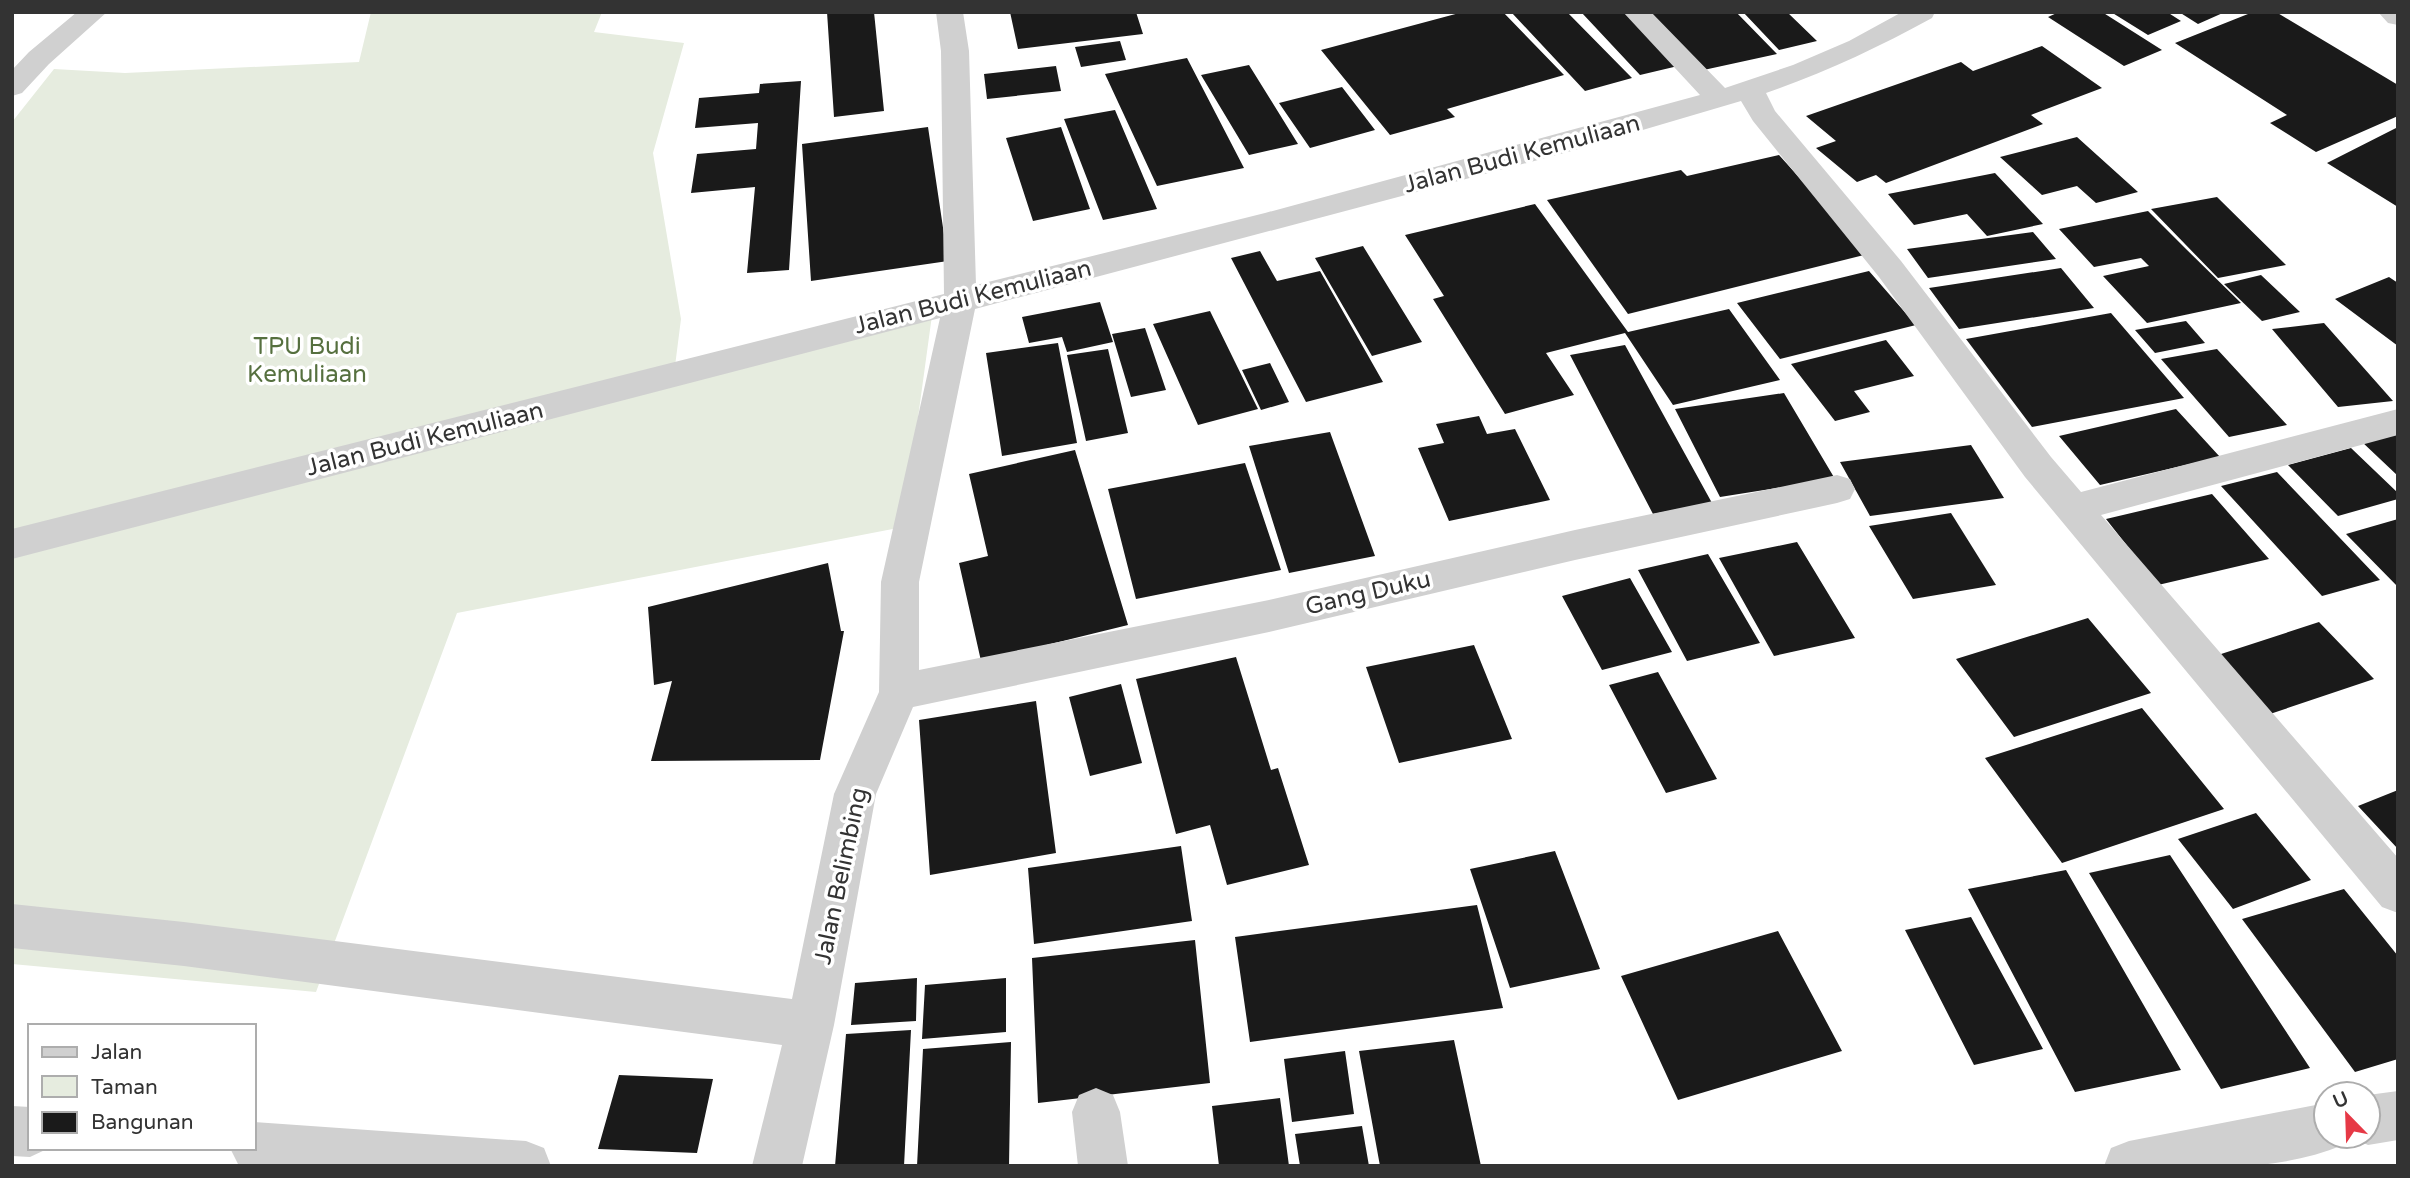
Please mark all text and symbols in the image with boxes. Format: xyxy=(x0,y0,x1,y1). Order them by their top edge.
street label: Jalan Budi Kemuliaan xyxy=(1401,109,1643,199)
street label: Jalan Budi Kemuliaan xyxy=(852,254,1094,340)
park label: TPU Budi Kemuliaan xyxy=(247,332,367,389)
street label: Jalan Budi Kemuliaan xyxy=(304,396,546,482)
street label: Gang Duku xyxy=(1302,564,1434,622)
street label: Jalan Belimbing xyxy=(808,785,874,967)
legend xyxy=(28,1024,256,1150)
text: Jalan xyxy=(91,1040,142,1065)
text: Taman xyxy=(91,1075,158,1100)
north arrow xyxy=(2312,1080,2382,1150)
text: U xyxy=(2330,1087,2352,1113)
text: Bangunan xyxy=(91,1110,194,1135)

